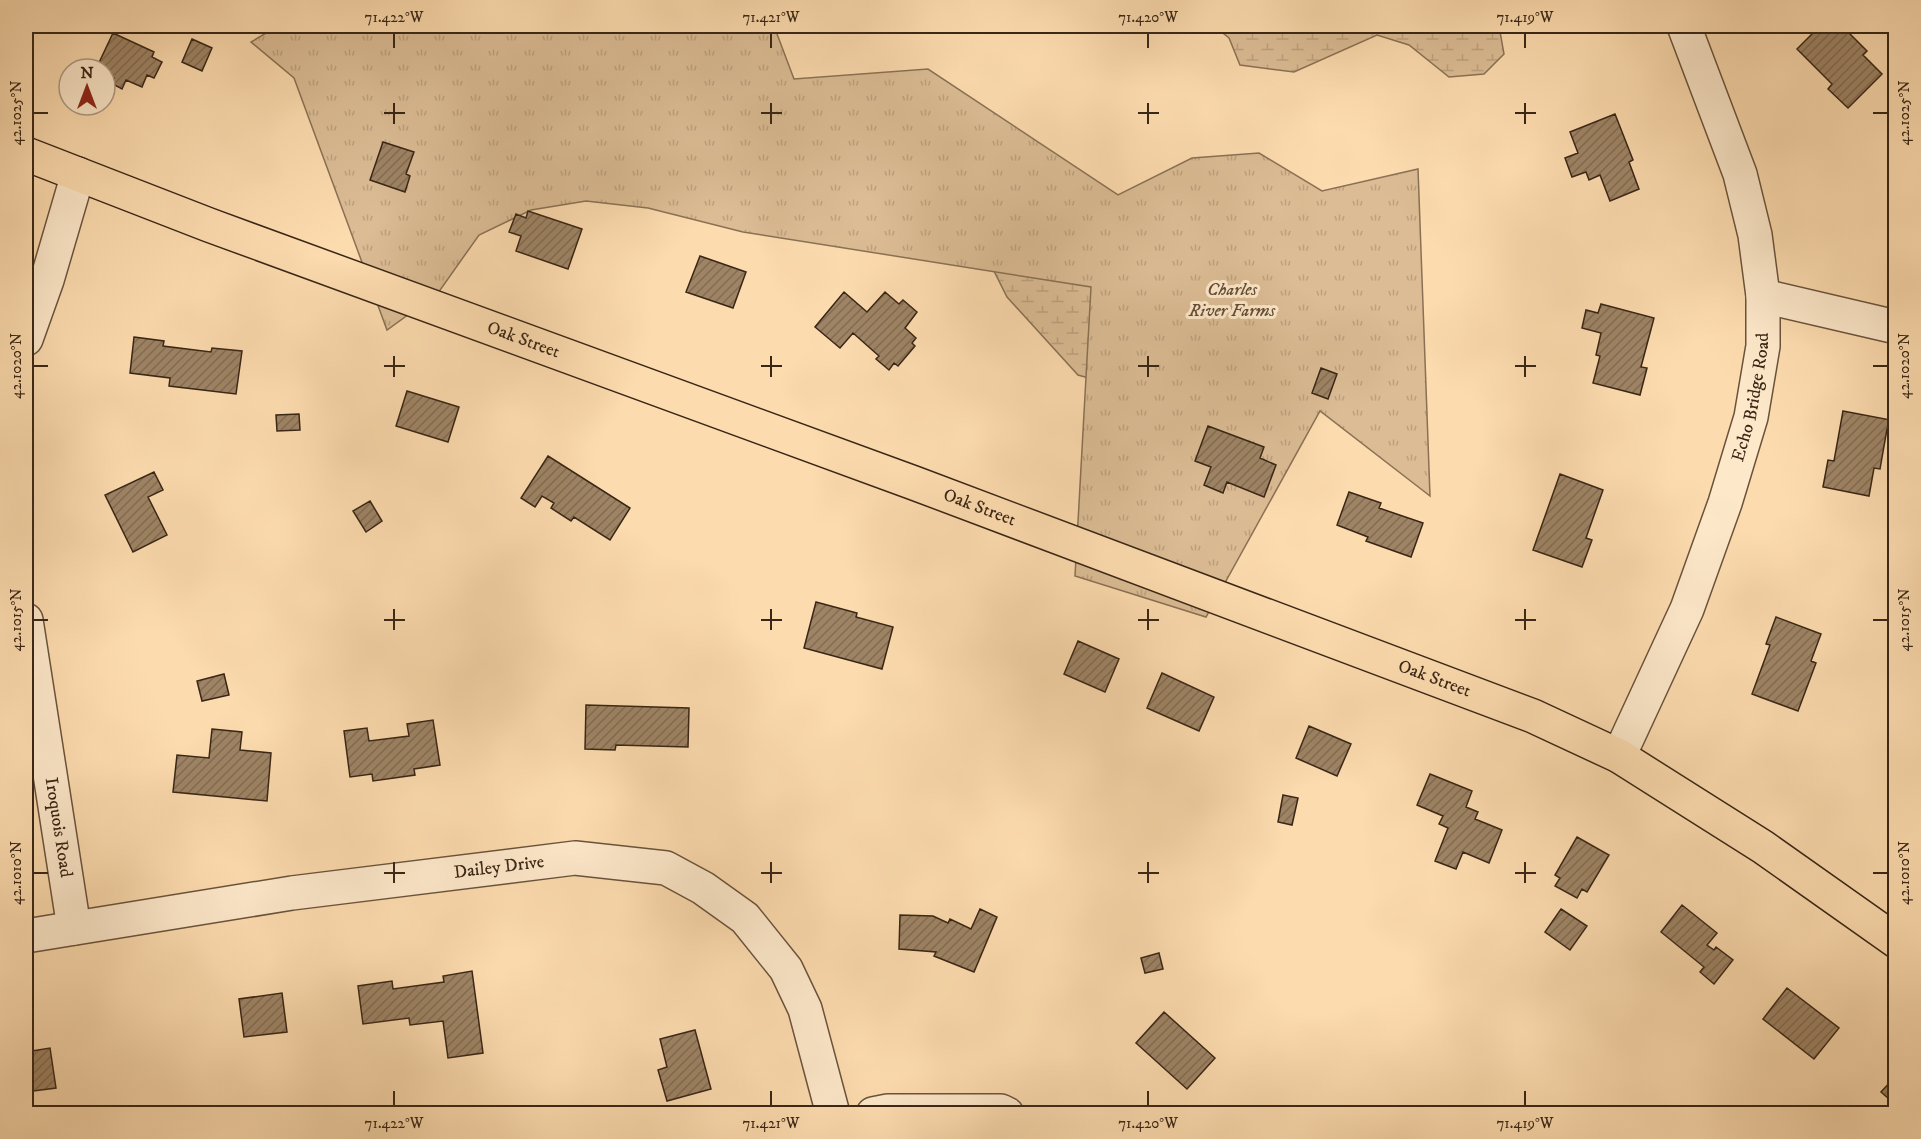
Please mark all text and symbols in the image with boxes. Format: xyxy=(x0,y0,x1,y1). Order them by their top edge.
text: 71.422°W xyxy=(364,8,424,27)
text: 71.421°W xyxy=(742,8,800,27)
text: 71.420°W xyxy=(1118,8,1178,27)
text: 71.419°W xyxy=(1496,8,1554,27)
north arrow xyxy=(57,57,117,117)
text: N xyxy=(80,63,94,83)
text: 42.1025°N xyxy=(7,80,26,146)
text: 42.1025°N xyxy=(1895,80,1914,146)
park label: Charles River Farms xyxy=(1188,279,1276,322)
street label: Oak Street xyxy=(484,317,563,363)
text: 42.1020°N xyxy=(7,333,26,399)
street label: Echo Bridge Road xyxy=(1727,333,1774,464)
text: 42.1020°N xyxy=(1895,333,1914,399)
street label: Oak Street xyxy=(940,484,1019,531)
text: 42.1015°N xyxy=(7,588,26,652)
text: 42.1015°N xyxy=(1895,588,1914,652)
street label: Oak Street xyxy=(1395,655,1474,703)
street label: Iroquois Road xyxy=(40,776,77,879)
text: 42.1010°N xyxy=(7,841,26,905)
text: 42.1010°N xyxy=(1895,841,1914,905)
street label: Dailey Drive xyxy=(452,851,545,884)
text: 71.422°W xyxy=(364,1114,424,1133)
text: 71.421°W xyxy=(742,1114,800,1133)
text: 71.420°W xyxy=(1118,1114,1178,1133)
text: 71.419°W xyxy=(1496,1114,1554,1133)

